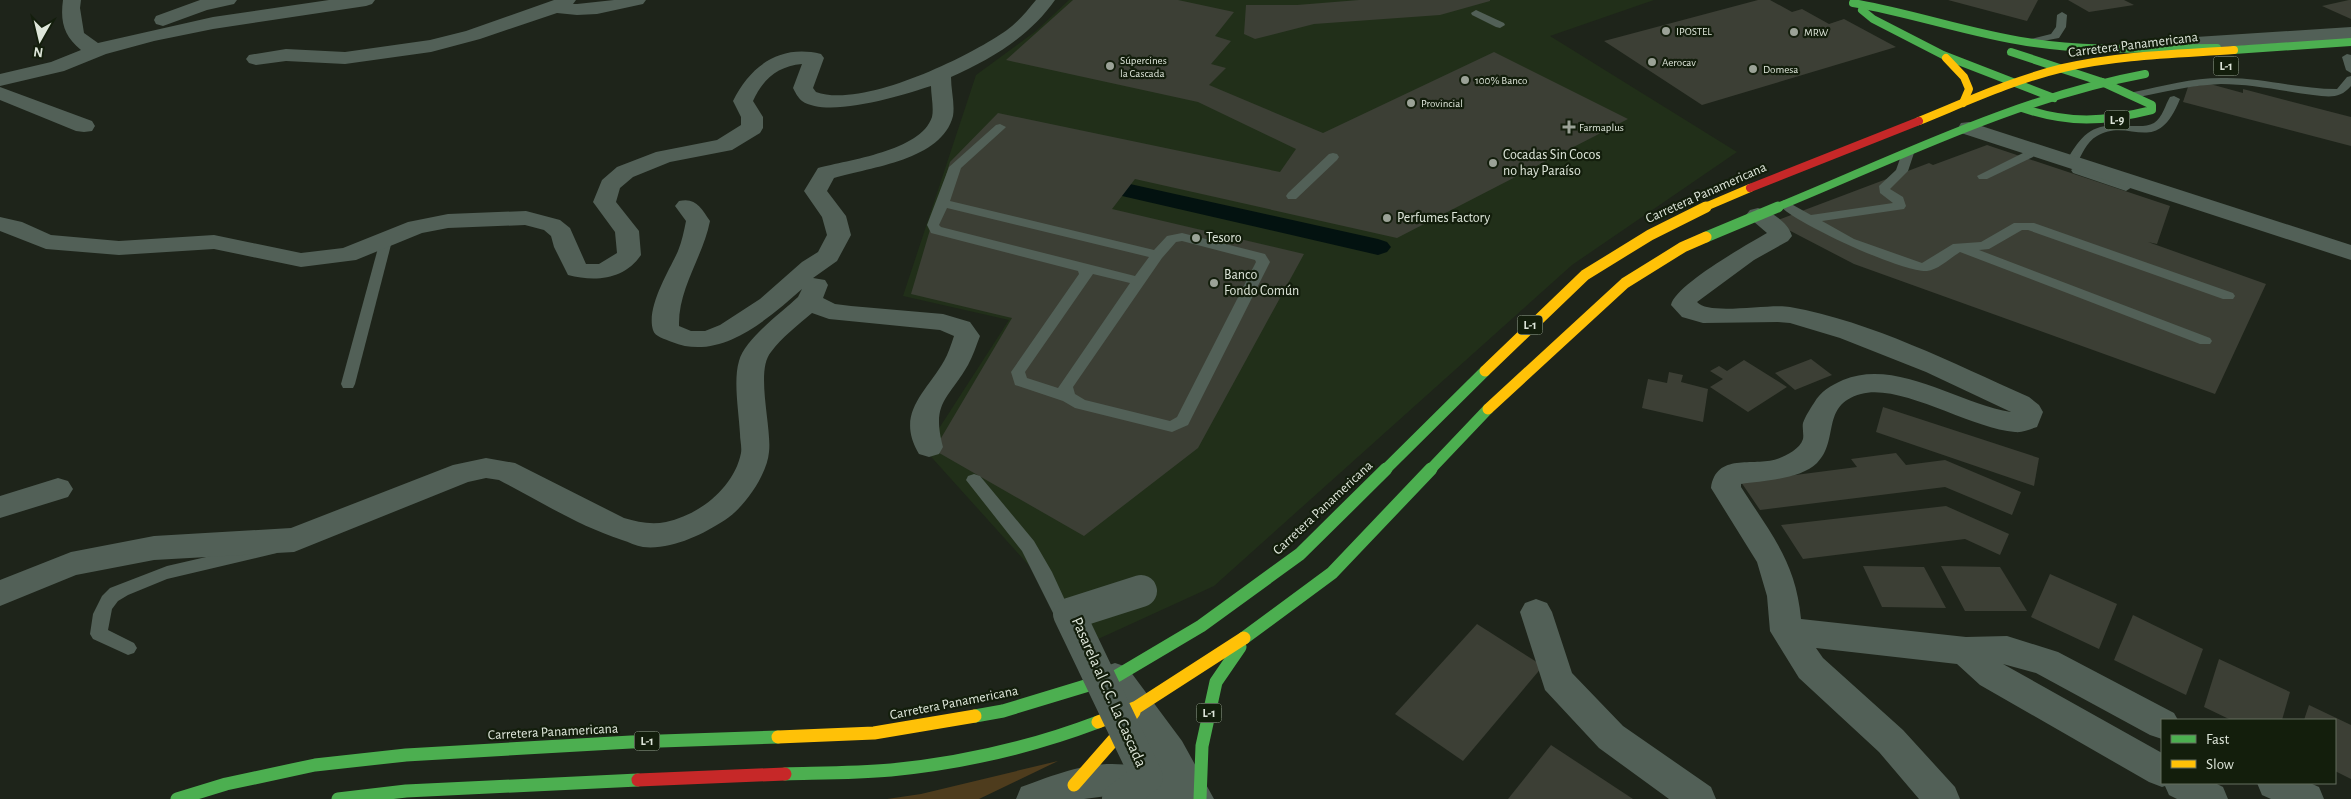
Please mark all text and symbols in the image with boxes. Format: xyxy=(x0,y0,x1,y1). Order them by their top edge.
north arrow xyxy=(15,15,65,65)
marker: IPOSTEL xyxy=(1660,25,1672,37)
place label: IPOSTEL xyxy=(1676,26,1712,37)
marker: MRW xyxy=(1788,26,1800,38)
place label: MRW xyxy=(1804,27,1829,38)
street label: Carretera Panamericana xyxy=(2067,30,2199,60)
text: N xyxy=(33,44,44,59)
place label: Súpercines la Cascada xyxy=(1120,55,1167,79)
marker: Aerocav xyxy=(1646,56,1658,68)
road number: L-1 xyxy=(2214,56,2238,76)
place label: Aerocav xyxy=(1662,57,1696,68)
marker: Súpercines la Cascada xyxy=(1104,60,1116,72)
marker: Domesa xyxy=(1747,63,1759,75)
place label: Domesa xyxy=(1763,64,1798,75)
marker: 100% Banco xyxy=(1459,74,1471,86)
place label: 100% Banco xyxy=(1475,75,1527,86)
marker: Provincial xyxy=(1405,97,1417,109)
place label: Provincial xyxy=(1421,98,1463,109)
road number: L-9 xyxy=(2104,110,2130,130)
marker: Farmaplus xyxy=(1563,121,1575,133)
place label: Farmaplus xyxy=(1579,122,1624,133)
place label: Cocadas Sin Cocos no hay Paraíso xyxy=(1503,148,1601,178)
marker: Cocadas Sin Cocos no hay Paraíso xyxy=(1487,157,1499,169)
street label: Carretera Panamericana xyxy=(1643,160,1769,226)
place label: Perfumes Factory xyxy=(1397,211,1490,225)
marker: Perfumes Factory xyxy=(1381,212,1393,224)
place label: Tesoro xyxy=(1206,231,1242,245)
marker: Tesoro xyxy=(1190,232,1202,244)
place label: Banco Fondo Común xyxy=(1224,268,1299,298)
marker: Banco Fondo Común xyxy=(1208,277,1220,289)
road number: L-1 xyxy=(1518,316,1542,334)
street label: Carretera Panamericana xyxy=(1270,458,1376,558)
street label: Pasarela al C.C. La Cascada xyxy=(1069,615,1149,769)
street label: Carretera Panamericana xyxy=(889,684,1020,722)
road number: L-1 xyxy=(1196,704,1222,722)
legend xyxy=(2161,719,2336,784)
street label: Carretera Panamericana xyxy=(487,722,619,742)
road number: L-1 xyxy=(634,731,660,750)
text: Fast xyxy=(2206,732,2230,747)
text: Slow xyxy=(2206,757,2234,772)

